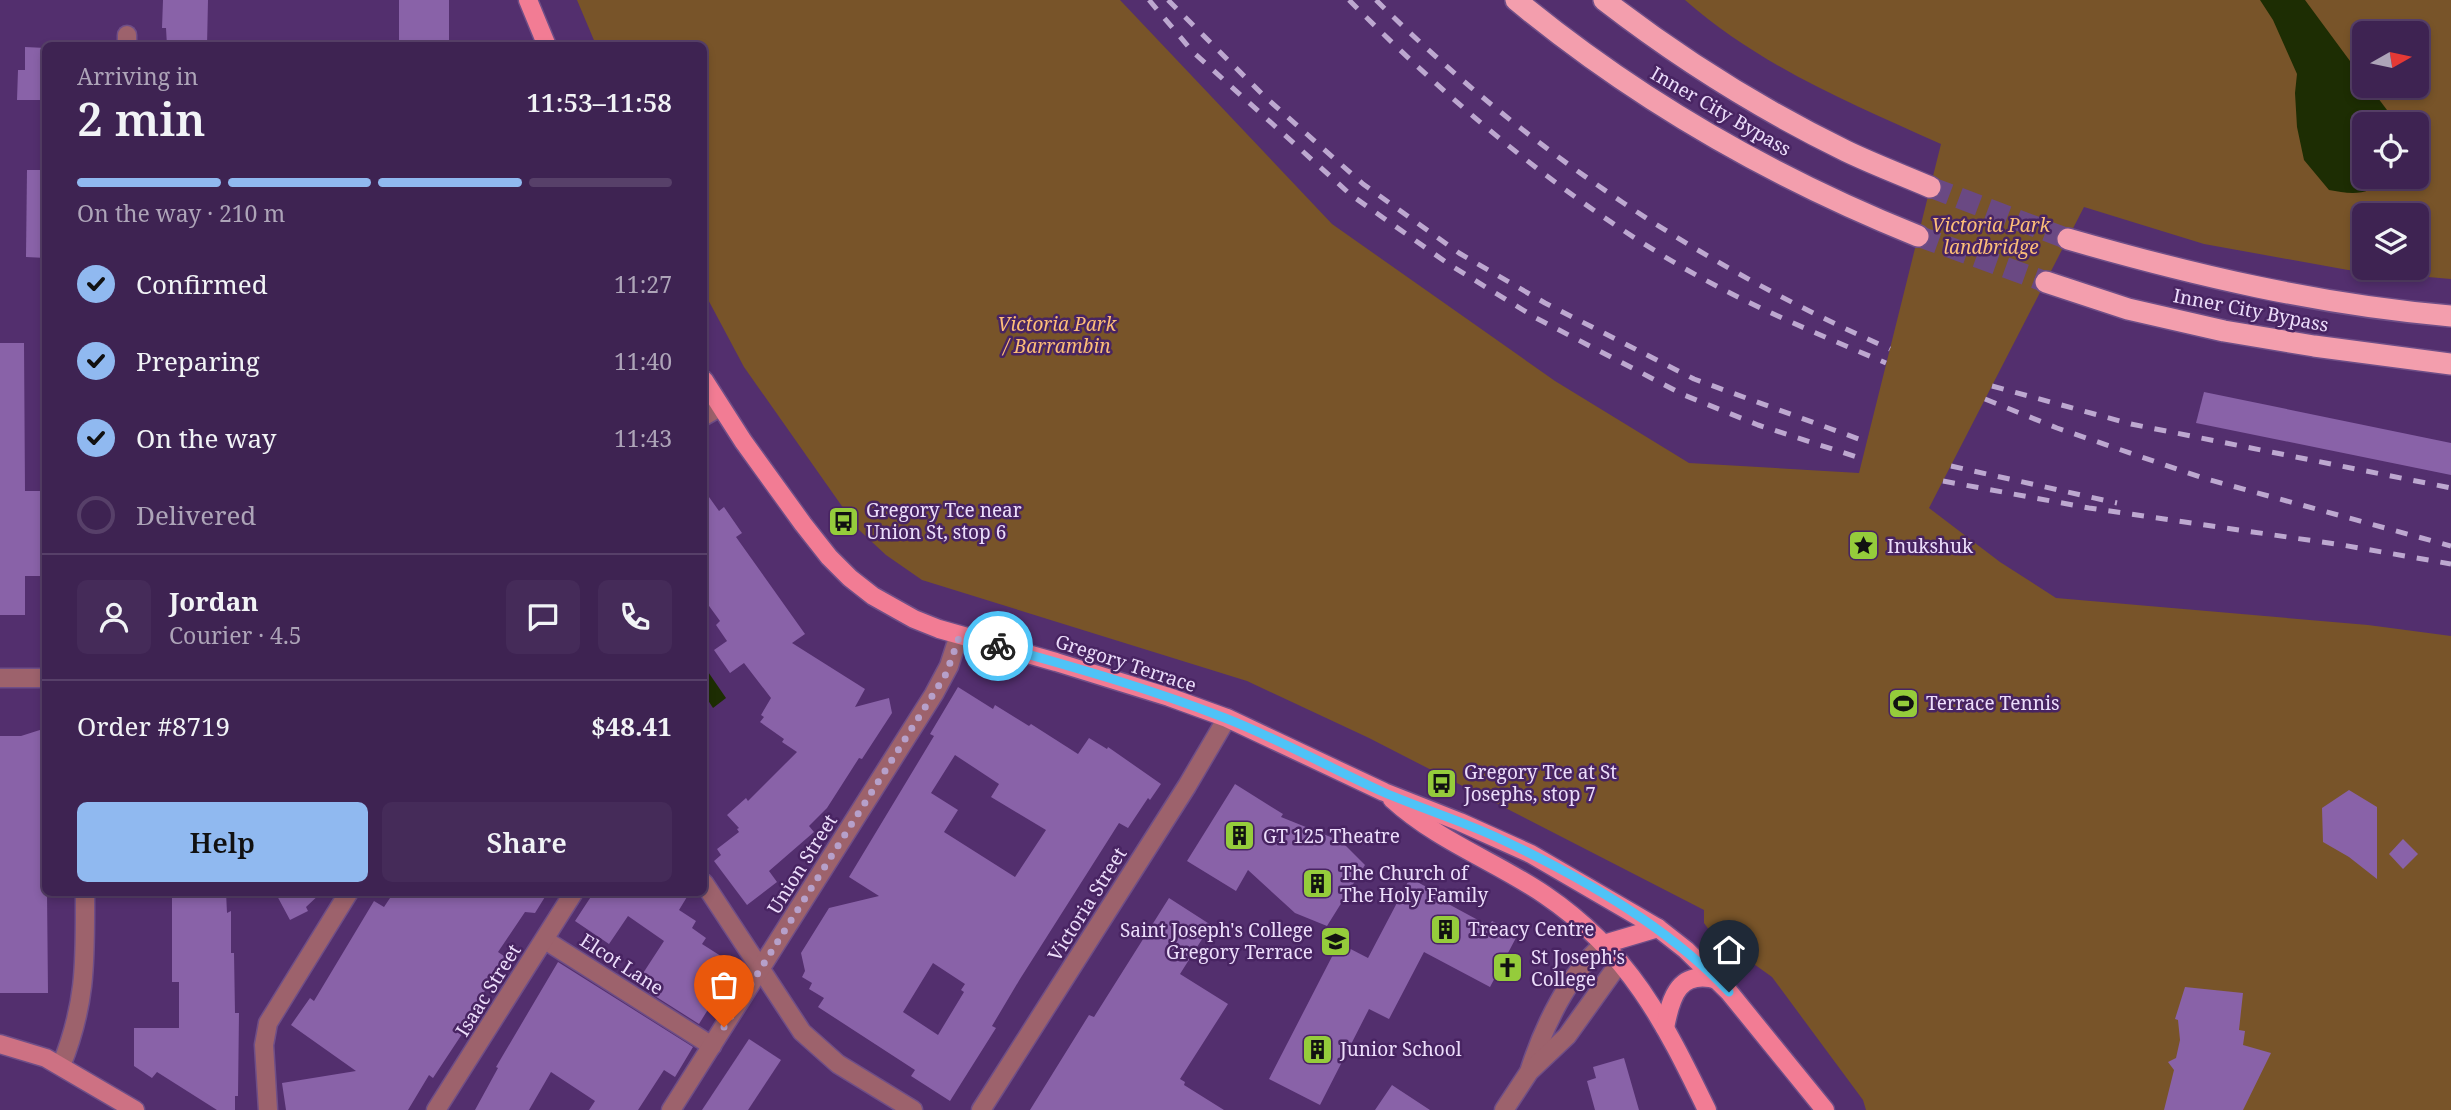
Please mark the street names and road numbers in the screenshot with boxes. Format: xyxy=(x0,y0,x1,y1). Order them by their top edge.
street label: Inner City Bypass xyxy=(1646,60,1796,162)
street label: Inner City Bypass xyxy=(2171,282,2331,338)
street label: Gregory Terrace xyxy=(1052,628,1200,698)
street label: Union Street xyxy=(761,809,843,919)
street label: Victoria Street xyxy=(1042,842,1133,966)
street label: Elcot Lane xyxy=(575,927,669,1001)
street label: Isaac Street xyxy=(449,939,527,1041)

